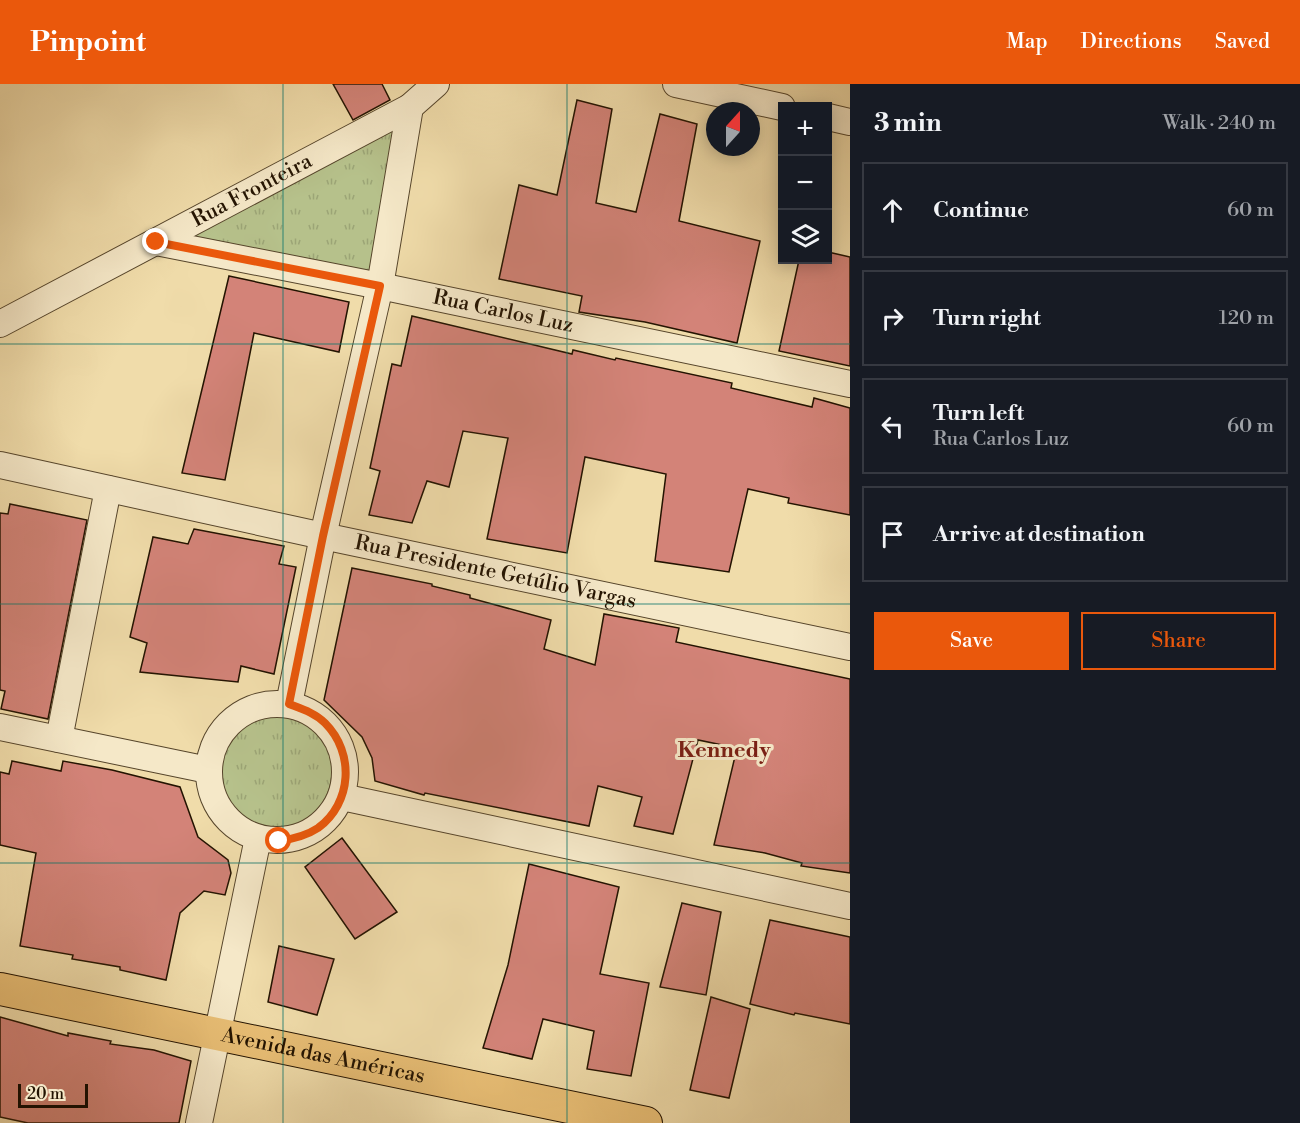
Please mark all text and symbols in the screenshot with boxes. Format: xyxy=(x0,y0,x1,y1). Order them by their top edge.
text: Pinpoint xyxy=(30,25,146,60)
text: Map xyxy=(1006,29,1048,55)
text: Directions xyxy=(1081,29,1182,55)
text: Saved xyxy=(1215,29,1270,55)
north arrow xyxy=(706,102,760,156)
map controls xyxy=(778,102,832,264)
button: + xyxy=(778,102,832,156)
text: 3 min xyxy=(874,107,942,139)
text: Walk · 240 m xyxy=(1163,111,1276,136)
street label: Rua Fronteira xyxy=(187,148,317,233)
button: − xyxy=(778,156,832,210)
icon: ahead xyxy=(876,194,909,227)
text: Continue xyxy=(933,197,1029,224)
text: 60 m xyxy=(1227,198,1274,223)
button: layers xyxy=(778,210,832,264)
route end xyxy=(142,228,168,254)
street label: Rua Carlos Luz xyxy=(431,284,576,339)
icon: right xyxy=(876,302,909,335)
text: Turn right xyxy=(933,305,1041,332)
text: 120 m xyxy=(1219,306,1274,331)
text: Turn left xyxy=(933,400,1024,427)
icon: left xyxy=(876,410,909,443)
text: 60 m xyxy=(1227,414,1274,439)
text: Rua Carlos Luz xyxy=(933,427,1069,452)
icon: arrive xyxy=(876,518,909,551)
text: Arrive at destination xyxy=(933,521,1145,548)
street label: Rua Presidente Getúlio Vargas xyxy=(352,530,639,615)
button: Save xyxy=(874,612,1069,670)
button: Share xyxy=(1081,612,1276,670)
district label: Kennedy xyxy=(677,737,771,764)
route start xyxy=(265,827,291,853)
street label: Avenida das Américas xyxy=(218,1022,427,1090)
scale bar xyxy=(18,1081,88,1108)
text: 20 m xyxy=(27,1084,64,1104)

